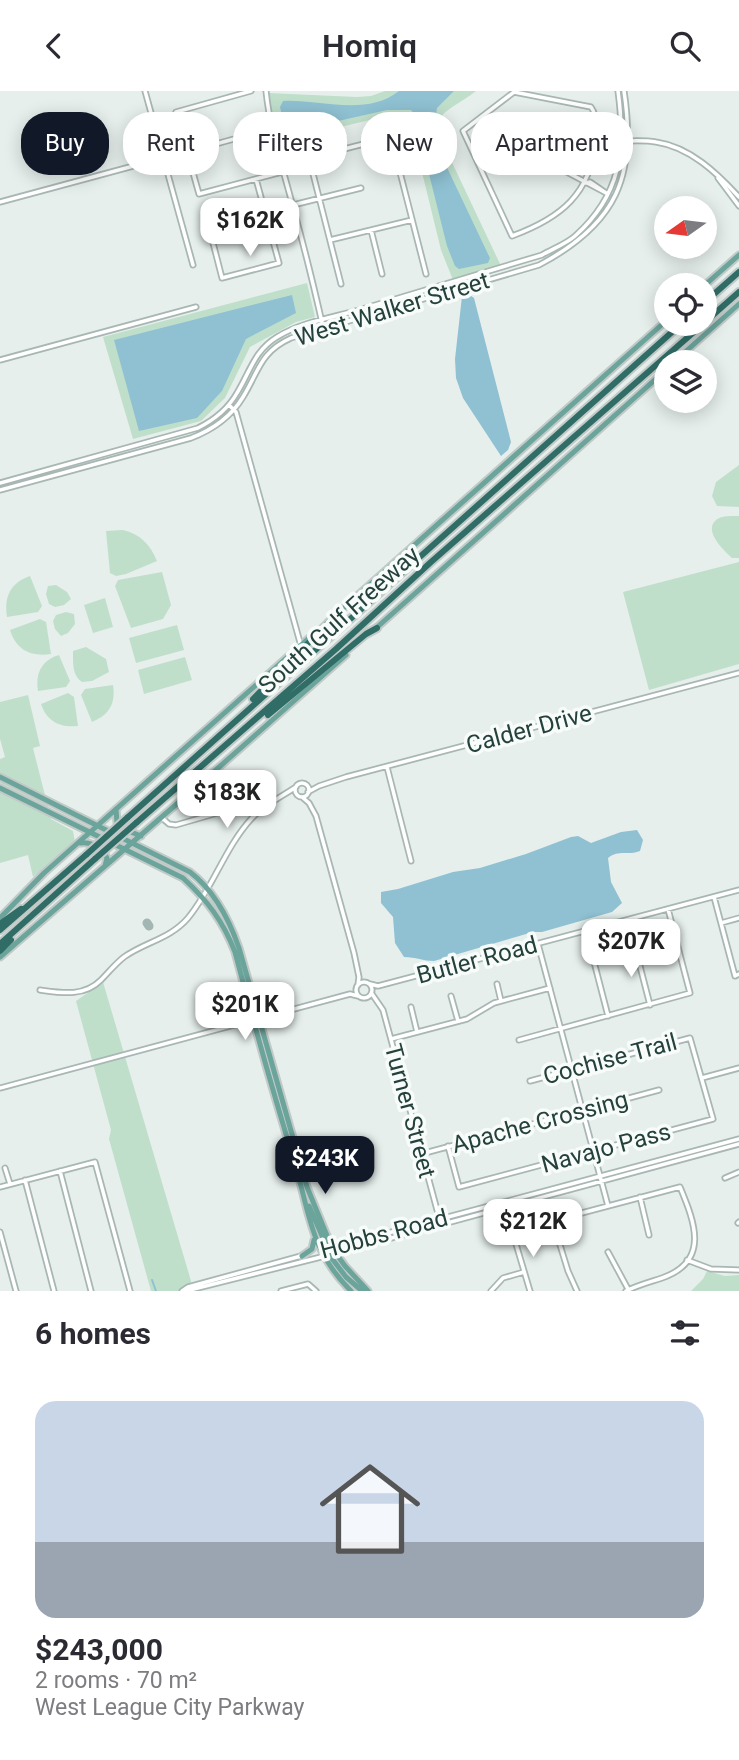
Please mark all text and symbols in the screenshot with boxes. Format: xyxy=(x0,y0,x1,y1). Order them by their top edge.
icon: back xyxy=(35,27,73,65)
text: Homiq xyxy=(322,27,417,65)
icon: search xyxy=(666,27,704,65)
chip: Buy xyxy=(21,112,109,175)
chip: Rent xyxy=(123,112,219,175)
chip: Filters xyxy=(233,112,347,175)
chip: New xyxy=(361,112,457,175)
chip: Apartment xyxy=(471,112,633,175)
north arrow xyxy=(654,196,718,259)
map controls xyxy=(654,196,717,413)
pin: $162K xyxy=(201,199,299,258)
text: $162K xyxy=(216,207,284,234)
street label: West Walker Street xyxy=(291,266,493,352)
button: locate xyxy=(654,273,717,336)
button: layers xyxy=(654,350,717,413)
street label: South Gulf Freeway xyxy=(253,540,426,699)
street label: Calder Drive xyxy=(463,699,595,759)
pin: $183K xyxy=(178,771,276,830)
text: $183K xyxy=(193,779,261,806)
pin: $207K xyxy=(582,919,680,979)
text: $207K xyxy=(597,928,665,955)
street label: Butler Road xyxy=(414,930,540,990)
pin: $201K xyxy=(196,983,294,1042)
text: $201K xyxy=(211,991,279,1018)
street label: Cochise Trail xyxy=(540,1028,680,1090)
street label: Turner Street xyxy=(379,1041,441,1181)
street label: Apache Crossing xyxy=(449,1085,631,1159)
street label: Navajo Pass xyxy=(538,1117,674,1179)
pin: $243K xyxy=(276,1137,374,1196)
text: $243K xyxy=(291,1145,359,1172)
pin: $212K xyxy=(484,1199,582,1259)
street label: Hobbs Road xyxy=(317,1204,451,1264)
text: $212K xyxy=(499,1208,567,1235)
icon: filters xyxy=(666,1314,704,1352)
text: 6 homes xyxy=(35,1316,151,1351)
icon: home xyxy=(307,1446,433,1572)
text: $243,000 xyxy=(35,1632,163,1667)
text: 2 rooms · 70 m² xyxy=(35,1667,197,1694)
text: West League City Parkway xyxy=(35,1694,304,1721)

